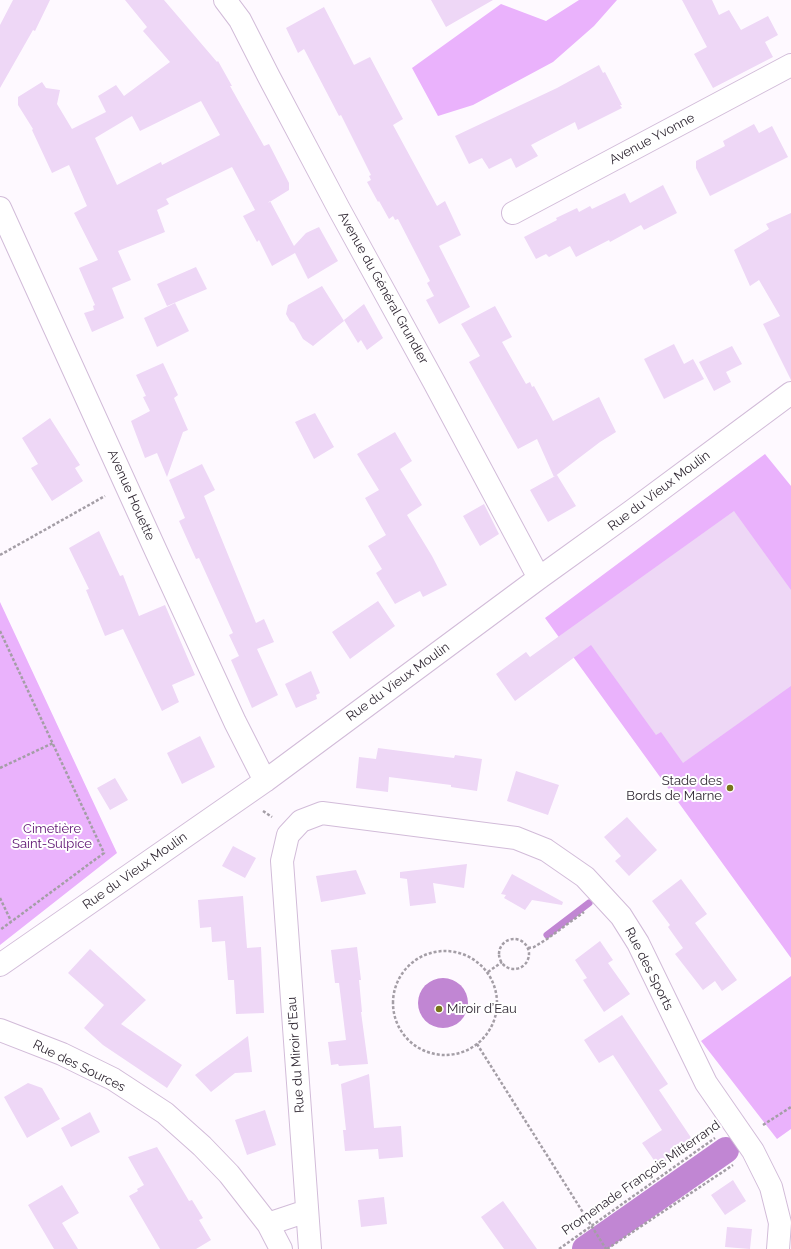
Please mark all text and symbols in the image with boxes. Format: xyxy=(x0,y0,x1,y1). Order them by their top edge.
street label: Avenue Yvonne xyxy=(607,110,697,168)
street label: Avenue du Général Grundler xyxy=(335,209,431,367)
street label: Avenue Houette xyxy=(104,447,158,543)
street label: Rue du Vieux Moulin xyxy=(605,448,713,534)
street label: Rue du Vieux Moulin xyxy=(343,639,453,725)
place label: Stade des Bords de Marne xyxy=(626,773,722,804)
marker: Stade des Bords de Marne xyxy=(725,783,735,793)
park label: Cimetière Saint-Sulpice xyxy=(12,821,92,852)
street label: Rue du Vieux Moulin xyxy=(80,829,190,913)
street label: Rue des Sports xyxy=(621,925,677,1013)
street label: Rue du Miroir d'Eau xyxy=(284,996,308,1114)
place label: Miroir d’Eau xyxy=(447,1001,517,1017)
marker: Miroir d’Eau xyxy=(434,1004,444,1014)
street label: Rue des Sources xyxy=(30,1037,128,1095)
street label: Promenade François Mitterrand xyxy=(559,1117,723,1239)

